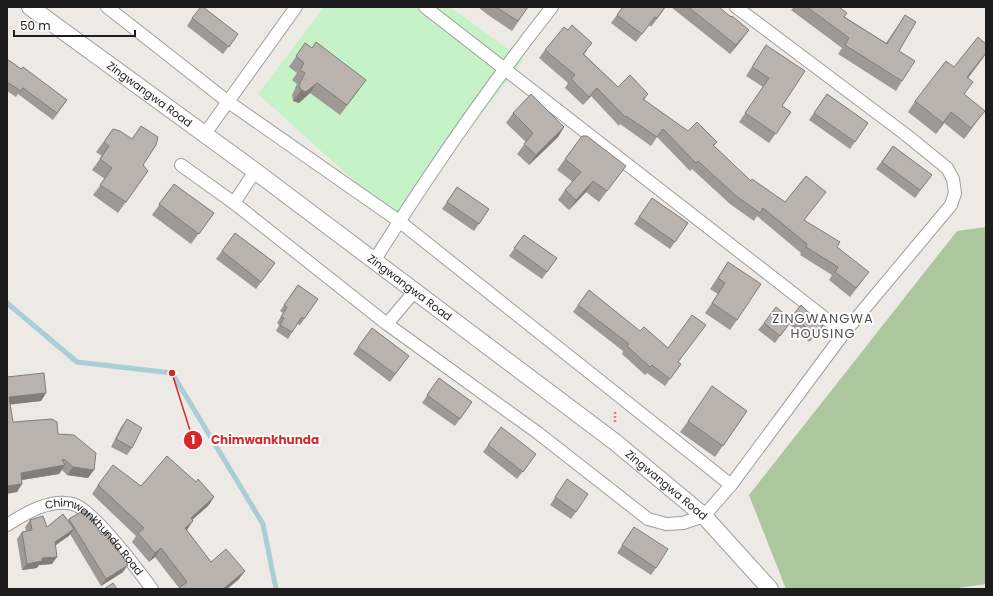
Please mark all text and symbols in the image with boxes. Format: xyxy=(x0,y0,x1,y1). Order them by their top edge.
scale bar xyxy=(14,12,135,38)
text: 50 m xyxy=(20,17,51,34)
street label: Zingwangwa Road xyxy=(104,58,196,131)
street label: Zingwangwa Road xyxy=(364,250,455,325)
district label: ZINGWANGWA HOUSING xyxy=(772,309,874,343)
callout: Chimwankhunda xyxy=(183,428,327,452)
text: 1 xyxy=(191,431,195,448)
text: Chimwankhunda xyxy=(211,431,319,448)
street label: Zingwangwa Road xyxy=(622,446,711,524)
street label: Chimwankhunda Road xyxy=(43,494,147,579)

